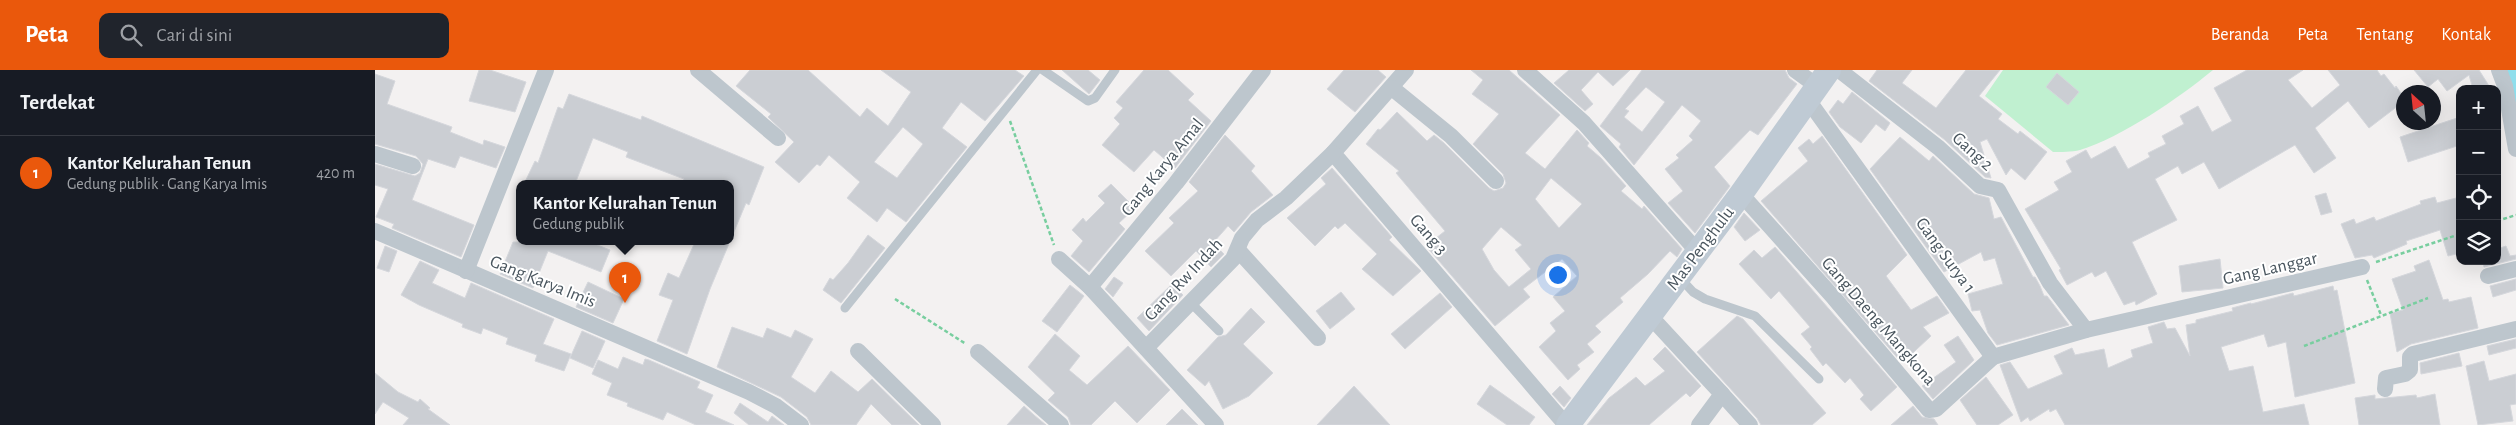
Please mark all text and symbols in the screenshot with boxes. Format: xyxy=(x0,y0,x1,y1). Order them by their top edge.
search box xyxy=(99,13,449,58)
icon: search xyxy=(117,21,145,49)
text: Peta xyxy=(25,23,69,47)
text: Cari di sini xyxy=(157,26,232,45)
text: Beranda xyxy=(2211,26,2269,44)
text: Peta xyxy=(2297,26,2328,44)
text: Tentang xyxy=(2356,26,2413,44)
text: Kontak xyxy=(2441,26,2491,44)
north arrow xyxy=(2396,85,2441,130)
map controls xyxy=(2456,85,2501,265)
button: + xyxy=(2456,85,2501,130)
text: Terdekat xyxy=(20,92,95,113)
street label: Gang Karya Amal xyxy=(1118,115,1207,220)
street label: Gang 2 xyxy=(1948,129,1996,174)
button: − xyxy=(2456,130,2501,175)
text: Kantor Kelurahan Tenun xyxy=(67,154,251,173)
text: 1 xyxy=(33,165,39,181)
text: 420 m xyxy=(316,165,355,181)
button: locate xyxy=(2456,175,2501,220)
text: Gedung publik · Gang Karya Imis xyxy=(67,176,267,192)
popup xyxy=(516,180,734,245)
text: Kantor Kelurahan Tenun xyxy=(533,194,717,213)
street label: Mas Penghulu xyxy=(1664,204,1738,294)
street label: Gang 3 xyxy=(1406,211,1451,258)
street label: Gang Surya 1 xyxy=(1912,215,1978,297)
text: Gedung publik xyxy=(533,216,624,232)
button: layers xyxy=(2456,220,2501,265)
street label: Gang Rw Indah xyxy=(1141,235,1226,324)
street label: Gang Langgar xyxy=(2221,249,2319,289)
street label: Gang Karya Imis xyxy=(487,253,598,311)
street label: Gang Daeng Mangkona xyxy=(1818,254,1939,389)
pin: 1 xyxy=(609,262,641,303)
your location xyxy=(1545,262,1571,288)

